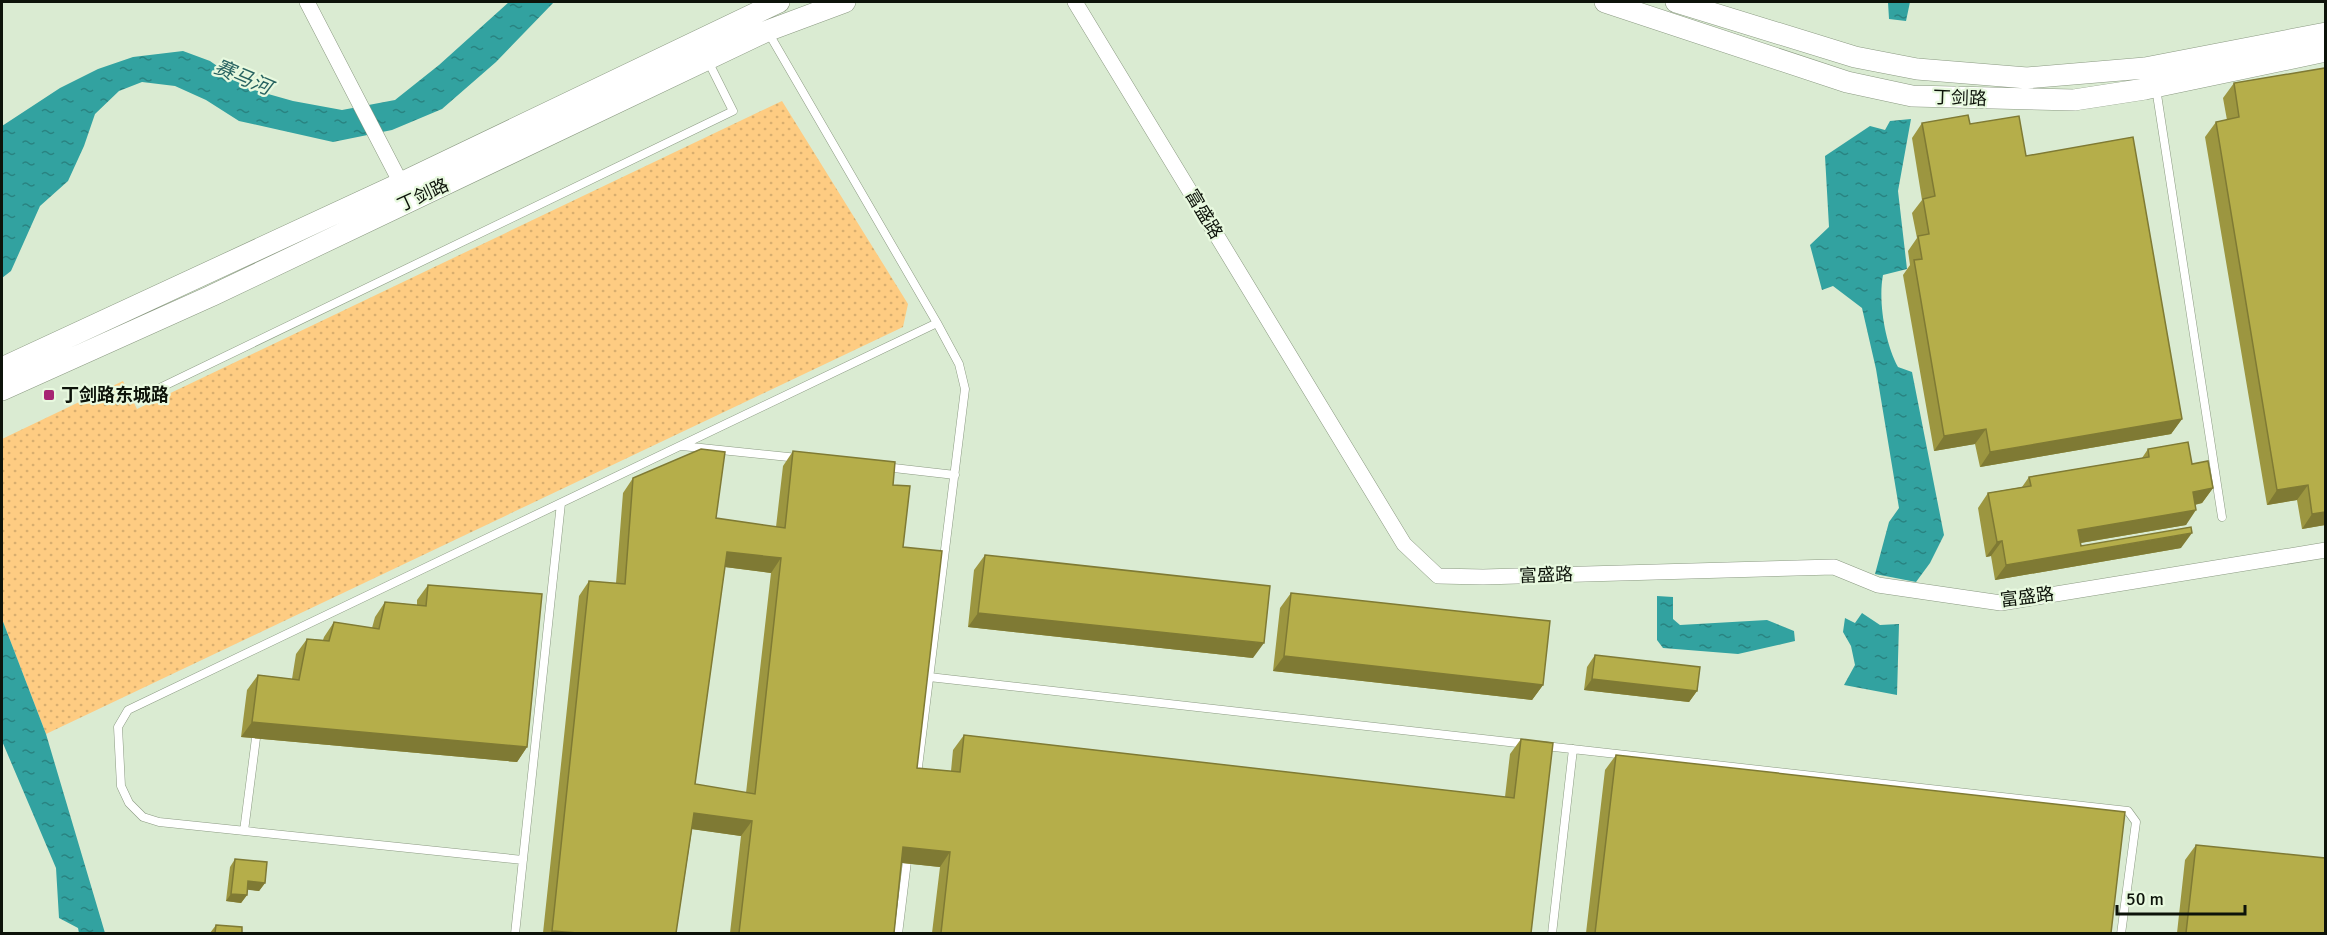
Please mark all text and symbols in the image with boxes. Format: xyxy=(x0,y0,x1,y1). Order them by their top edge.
water label: 赛马河 xyxy=(210,54,279,102)
street label: 丁剑路 xyxy=(1933,86,1987,110)
street label: 丁剑路 xyxy=(394,174,452,216)
street label: 富盛路 xyxy=(1181,185,1227,243)
place label: 丁剑路东城路 xyxy=(61,384,169,406)
marker: 丁剑路东城路 xyxy=(42,388,56,402)
street label: 富盛路 xyxy=(1519,563,1573,587)
street label: 富盛路 xyxy=(1999,583,2055,611)
scale bar xyxy=(2117,878,2244,916)
text: 50 m xyxy=(2126,888,2164,910)

